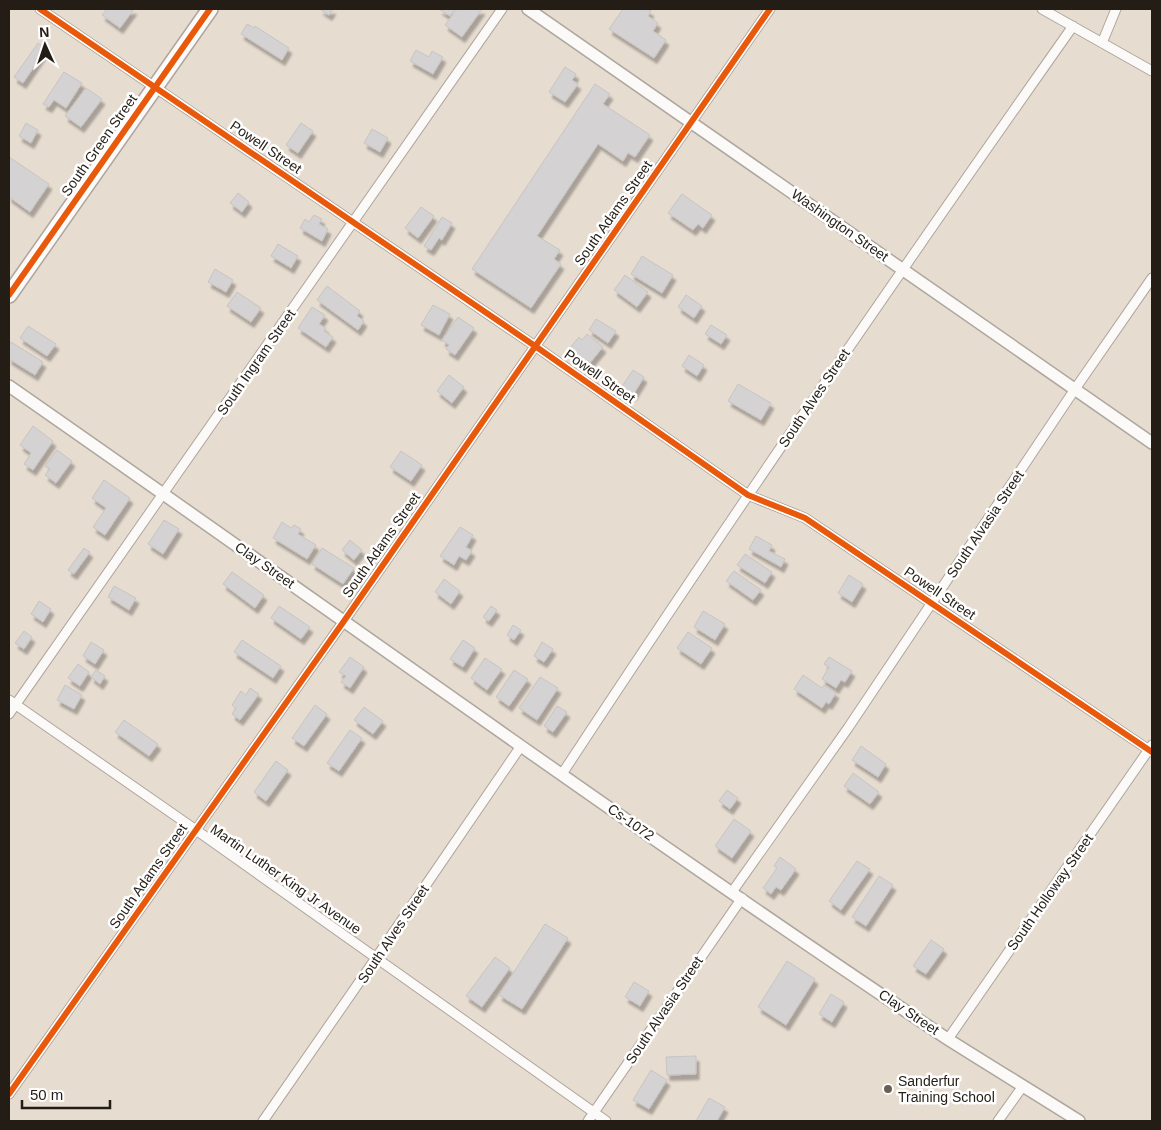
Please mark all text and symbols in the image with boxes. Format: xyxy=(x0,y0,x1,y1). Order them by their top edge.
north arrow xyxy=(20,20,70,70)
text: N xyxy=(39,24,50,40)
street label: South Green Street xyxy=(58,91,140,199)
street label: Powell Street xyxy=(227,117,305,177)
street label: South Adams Street xyxy=(571,157,655,269)
street label: Washington Street xyxy=(788,186,892,264)
street label: South Ingram Street xyxy=(214,306,299,418)
street label: Powell Street xyxy=(562,346,638,406)
street label: South Alves Street xyxy=(775,346,853,450)
street label: South Alvasia Street xyxy=(943,467,1027,581)
street label: South Adams Street xyxy=(339,489,423,601)
street label: Clay Street xyxy=(232,539,298,591)
street label: Powell Street xyxy=(901,563,979,623)
street label: Cs-1072 xyxy=(605,800,657,844)
street label: South Adams Street xyxy=(106,820,190,932)
street label: Martin Luther King Jr Avenue xyxy=(208,821,365,937)
street label: South Holloway Street xyxy=(1004,831,1096,953)
street label: South Alves Street xyxy=(354,882,432,986)
street label: South Alvasia Street xyxy=(622,953,706,1067)
street label: Clay Street xyxy=(876,986,942,1038)
place label: Sanderfur Training School xyxy=(898,1073,995,1105)
scale bar xyxy=(22,1078,110,1110)
marker: Sanderfur Training School xyxy=(882,1083,894,1095)
text: 50 m xyxy=(30,1086,63,1103)

